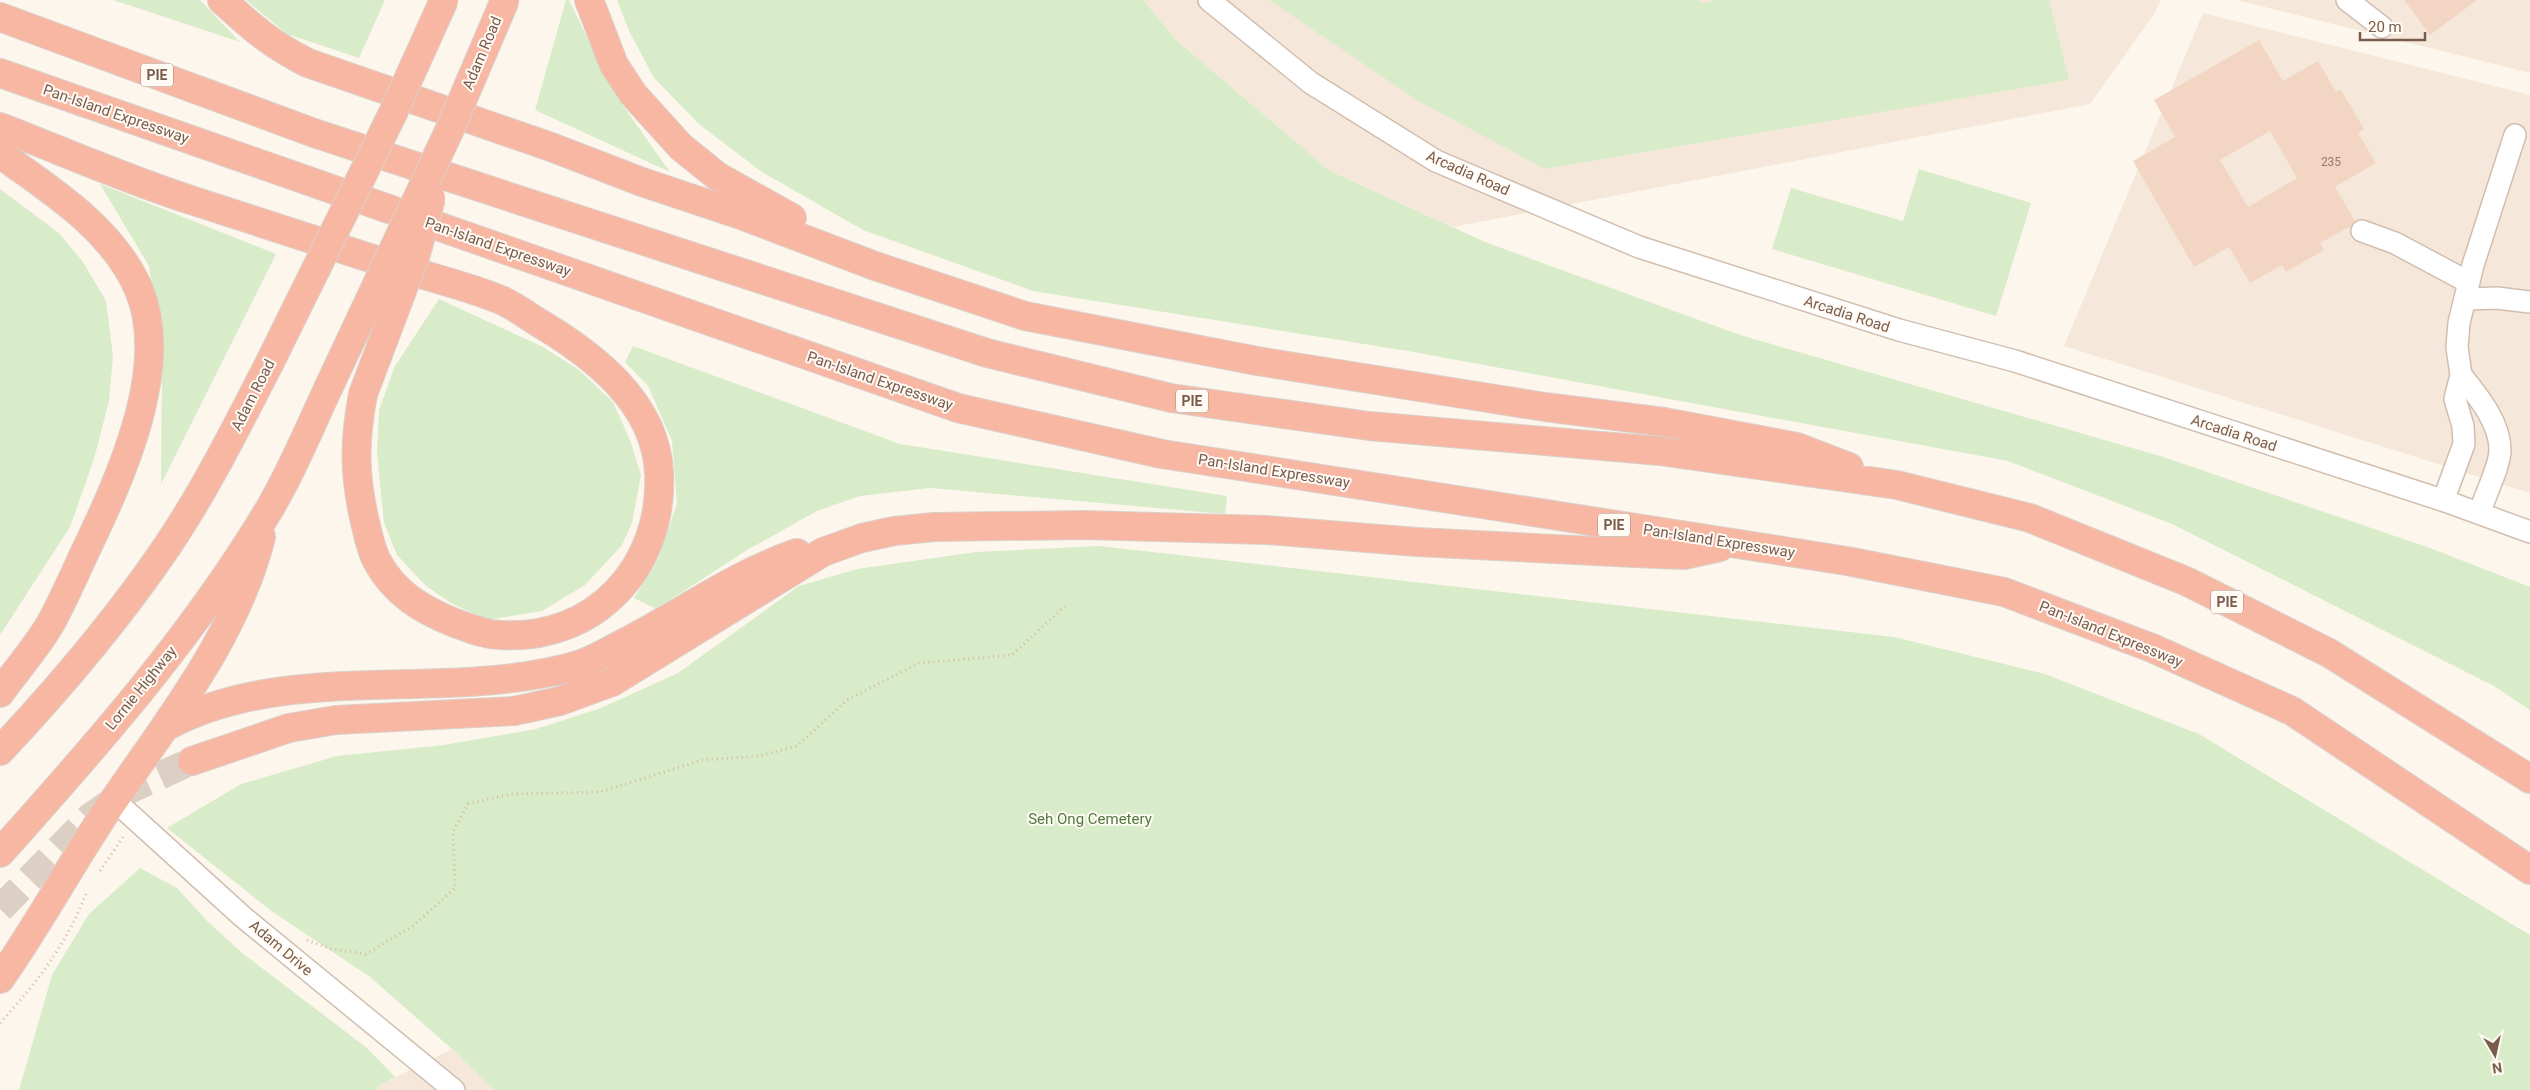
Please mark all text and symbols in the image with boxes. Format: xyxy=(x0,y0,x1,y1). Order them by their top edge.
scale bar xyxy=(2360,10,2425,42)
street label: Adam Road xyxy=(459,14,505,92)
text: 20 m xyxy=(2368,18,2402,36)
road number: PIE xyxy=(141,64,173,86)
street label: Pan-Island Expressway xyxy=(41,81,191,147)
street label: Arcadia Road xyxy=(1424,147,1512,199)
house number: 235 xyxy=(2321,155,2341,169)
street label: Pan-Island Expressway xyxy=(423,214,573,280)
street label: Arcadia Road xyxy=(1802,292,1892,336)
street label: Pan-Island Expressway xyxy=(805,348,955,414)
street label: Adam Road xyxy=(227,356,279,434)
road number: PIE xyxy=(1176,390,1208,412)
street label: Arcadia Road xyxy=(2189,411,2279,455)
street label: Pan-Island Expressway xyxy=(1197,450,1351,492)
road number: PIE xyxy=(1598,514,1630,536)
street label: Pan-Island Expressway xyxy=(1642,520,1796,562)
road number: PIE xyxy=(2211,590,2243,614)
street label: Pan-Island Expressway xyxy=(2037,597,2185,671)
street label: Lornie Highway xyxy=(102,642,180,734)
park label: Seh Ong Cemetery xyxy=(1028,810,1152,828)
street label: Adam Drive xyxy=(246,916,316,980)
north arrow xyxy=(2470,1030,2520,1080)
text: N xyxy=(2491,1059,2503,1077)

